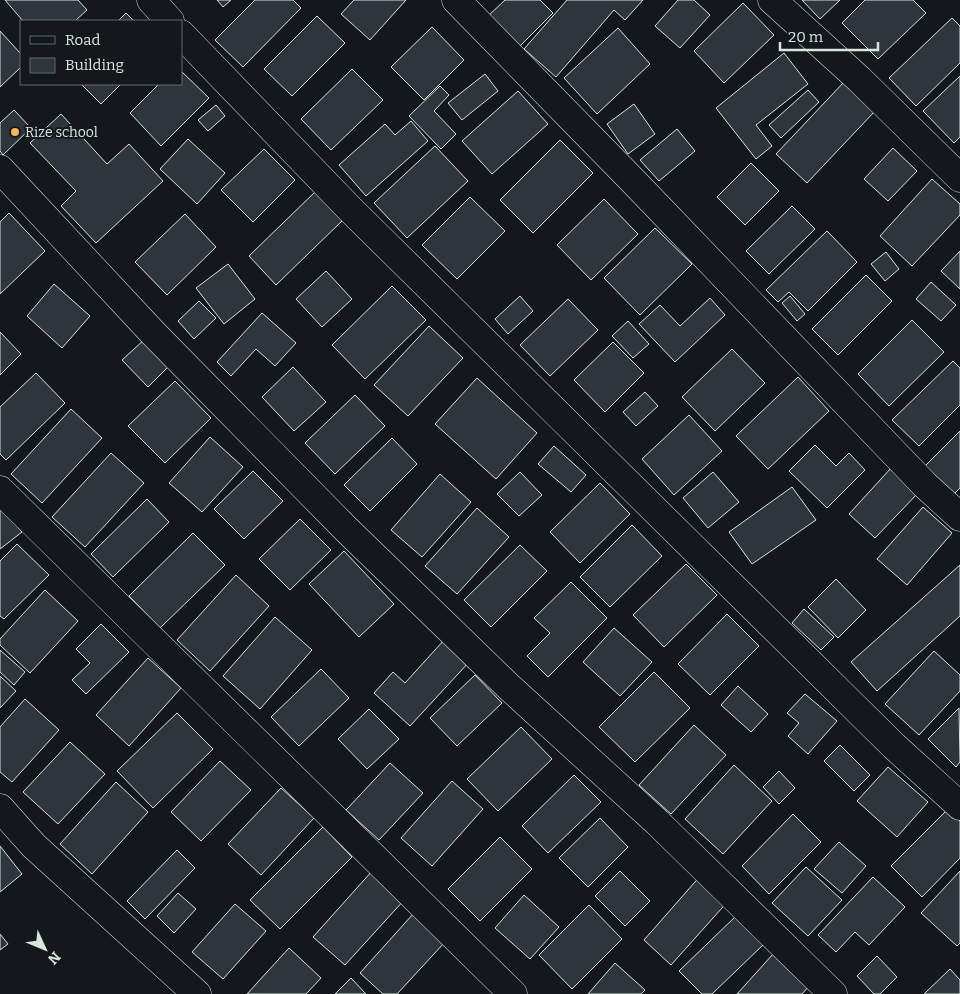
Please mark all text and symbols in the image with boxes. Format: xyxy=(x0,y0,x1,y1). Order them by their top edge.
legend xyxy=(20,20,182,85)
scale bar xyxy=(780,20,878,52)
text: 20 m xyxy=(788,28,824,46)
text: Road xyxy=(65,31,100,49)
text: Building xyxy=(65,56,124,74)
place label: Rize school xyxy=(25,124,98,141)
marker: Rize school xyxy=(9,126,21,138)
north arrow xyxy=(20,924,70,974)
text: N xyxy=(44,948,64,968)

